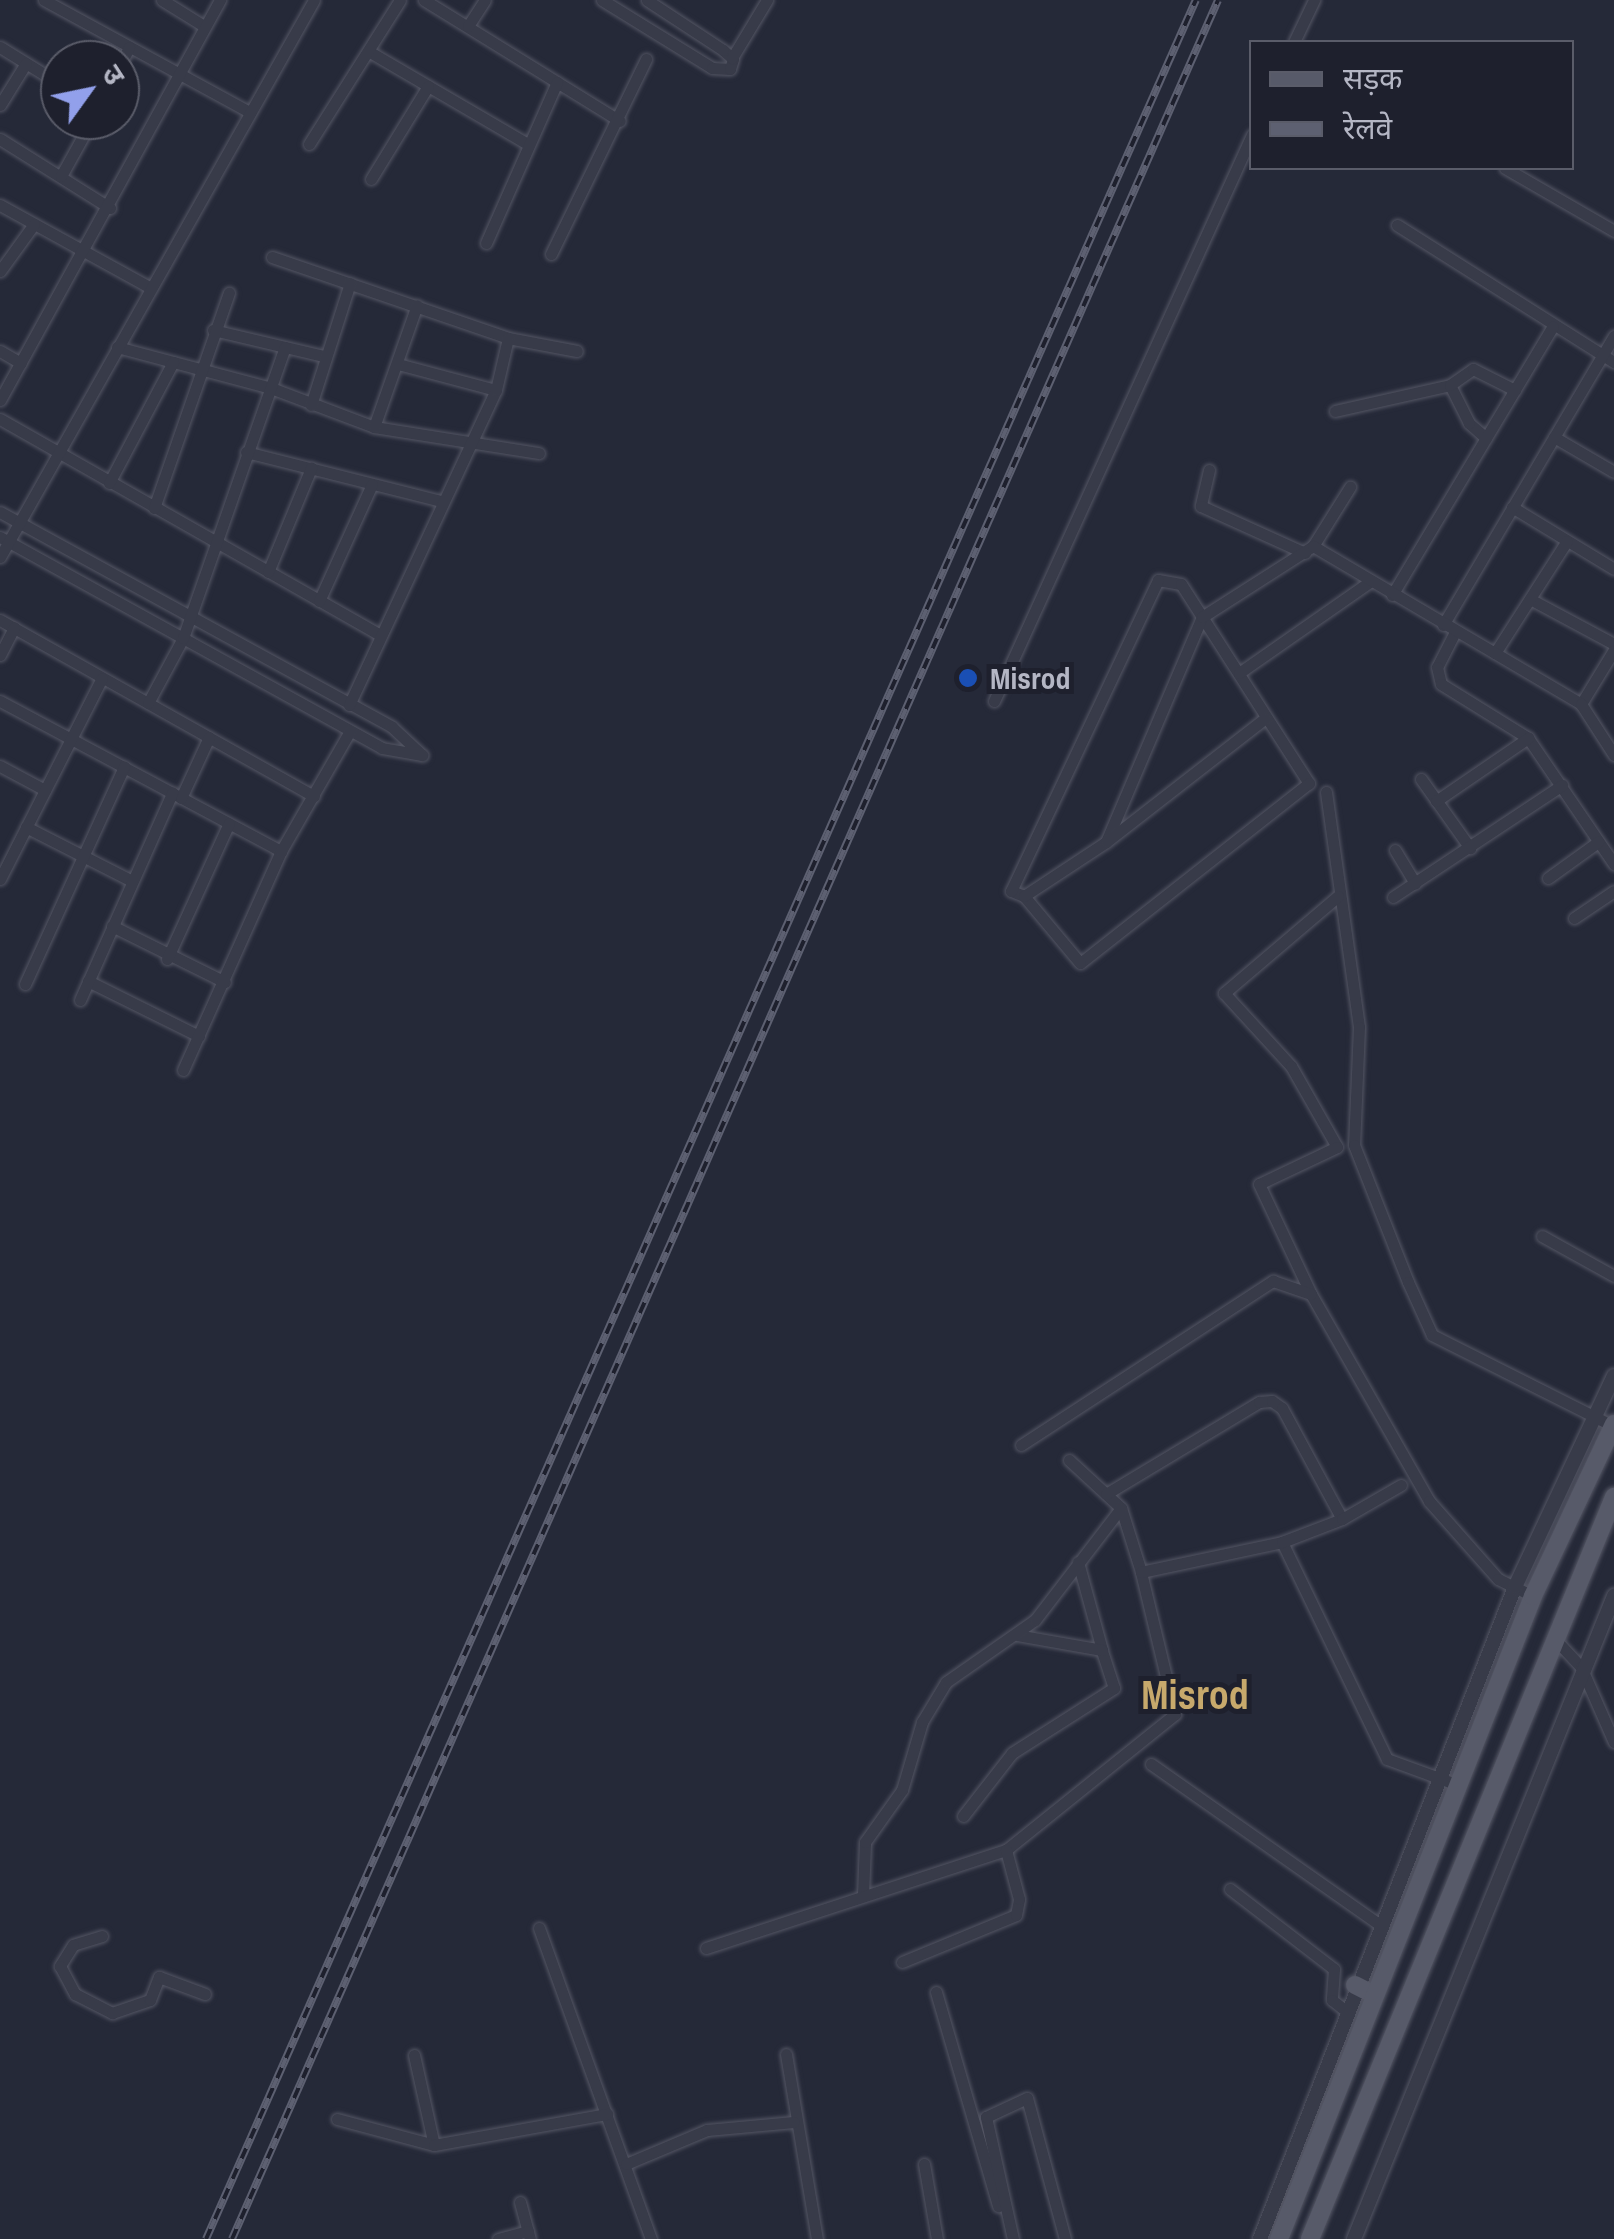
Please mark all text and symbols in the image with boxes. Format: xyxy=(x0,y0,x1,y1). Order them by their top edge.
north arrow xyxy=(40,40,140,140)
legend xyxy=(1249,40,1574,170)
text: उ xyxy=(93,58,134,92)
text: सड़क xyxy=(1343,58,1402,98)
text: रेलवे xyxy=(1343,108,1392,148)
place label: Misrod xyxy=(990,660,1071,696)
marker: Misrod xyxy=(955,665,981,691)
district label: Misrod xyxy=(1141,1671,1249,1719)

